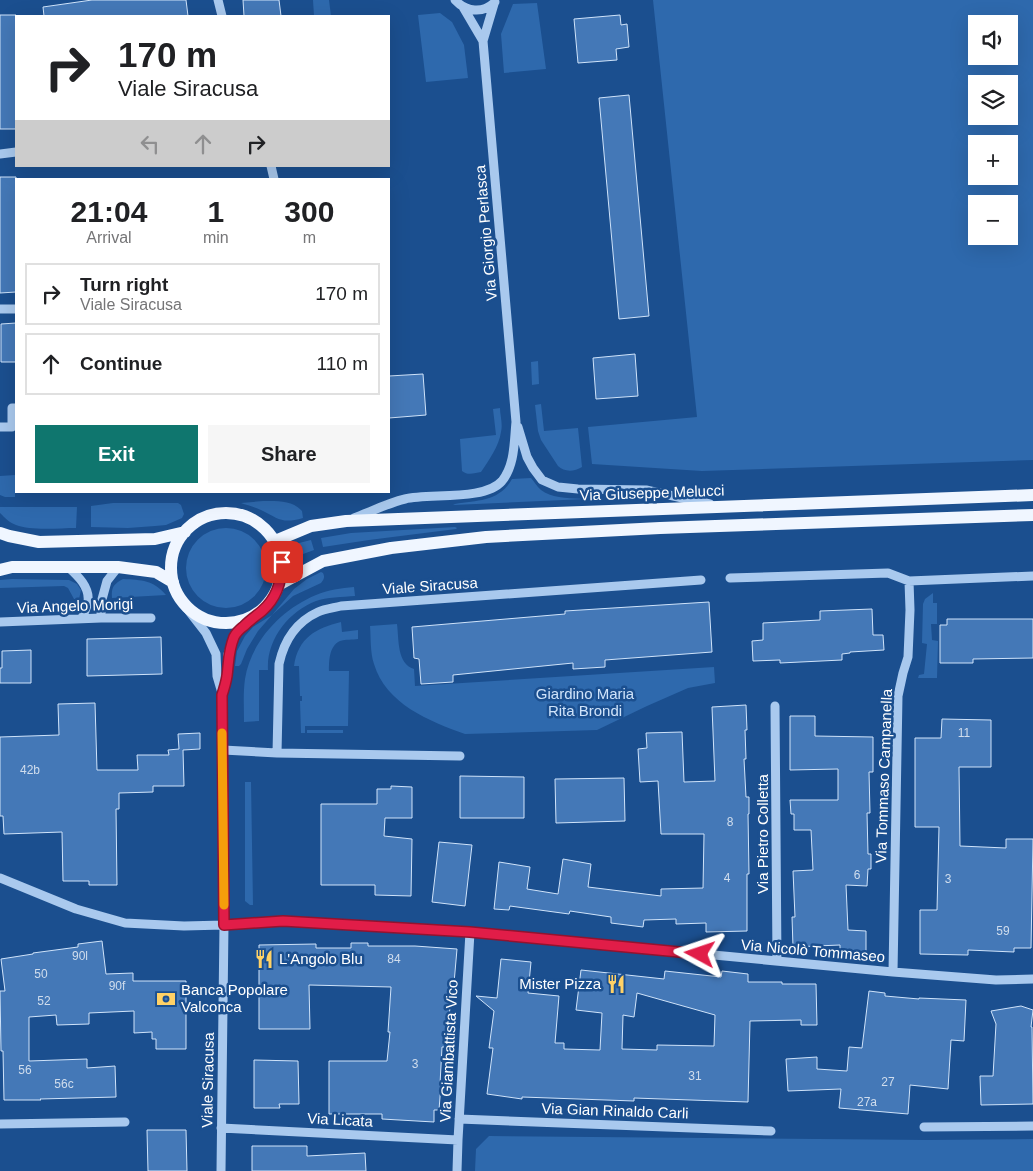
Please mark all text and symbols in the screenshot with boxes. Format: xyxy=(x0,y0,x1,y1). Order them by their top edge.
map controls xyxy=(968,15,1018,245)
button: sound xyxy=(968,15,1018,65)
icon: right xyxy=(35,35,100,100)
text: 170 m xyxy=(118,35,217,74)
button: layers xyxy=(968,75,1018,125)
text: Viale Siracusa xyxy=(118,76,258,101)
icon: left xyxy=(136,130,164,158)
icon: ahead xyxy=(189,130,217,158)
icon: right xyxy=(242,130,270,158)
button: + xyxy=(968,135,1018,185)
street label: Via Giorgio Perlasca xyxy=(471,164,500,302)
text: 21:04 xyxy=(71,195,147,228)
text: 1 xyxy=(207,195,224,228)
text: 300 xyxy=(284,195,334,228)
button: − xyxy=(968,195,1018,245)
text: Arrival xyxy=(86,229,132,246)
text: min xyxy=(203,229,229,246)
text: m xyxy=(303,229,316,246)
text: Turn right xyxy=(80,274,168,295)
icon: right xyxy=(37,280,65,308)
text: 170 m xyxy=(315,283,368,304)
text: Viale Siracusa xyxy=(80,296,182,313)
icon: ahead xyxy=(37,350,65,378)
text: Continue xyxy=(80,353,162,374)
text: 110 m xyxy=(317,353,368,374)
button: Exit xyxy=(35,425,198,483)
button: Share xyxy=(208,425,370,483)
street label: Via Giuseppe Melucci xyxy=(579,481,725,504)
pin xyxy=(261,541,303,583)
icon: arrive xyxy=(268,548,296,576)
street label: Viale Siracusa xyxy=(382,574,479,597)
street label: Via Angelo Morigi xyxy=(16,595,133,616)
park label: Giardino Maria Rita Brondi xyxy=(536,685,635,719)
street label: Via Tommaso Campanella xyxy=(872,688,895,863)
house number: 11 xyxy=(958,726,971,740)
house number: 42b xyxy=(20,763,40,777)
street label: Via Pietro Colletta xyxy=(754,773,771,894)
house number: 8 xyxy=(727,815,734,829)
house number: 6 xyxy=(854,868,861,882)
house number: 4 xyxy=(724,871,731,885)
house number: 3 xyxy=(945,872,952,886)
house number: 59 xyxy=(996,924,1010,938)
position arrow xyxy=(673,927,725,979)
street label: Via Nicolò Tommaseo xyxy=(740,936,886,965)
restaurant icon: L'Angolo Blu xyxy=(253,948,275,970)
house number: 90l xyxy=(72,949,88,963)
place label: L'Angolo Blu xyxy=(279,950,363,967)
house number: 84 xyxy=(387,952,401,966)
house number: 50 xyxy=(34,967,48,981)
restaurant icon: Mister Pizza xyxy=(605,973,627,995)
place label: Mister Pizza xyxy=(519,975,602,992)
house number: 90f xyxy=(109,979,126,993)
street label: Via Giambattista Vico xyxy=(436,979,461,1123)
place label: Banca Popolare Valconca xyxy=(181,981,288,1015)
bank icon: Banca Popolare Valconca xyxy=(155,988,177,1010)
house number: 52 xyxy=(37,994,51,1008)
street label: Viale Siracusa xyxy=(198,1031,217,1128)
house number: 3 xyxy=(412,1057,419,1071)
house number: 56 xyxy=(18,1063,32,1077)
house number: 31 xyxy=(688,1069,702,1083)
house number: 27 xyxy=(881,1075,895,1089)
house number: 56c xyxy=(54,1077,74,1091)
house number: 27a xyxy=(857,1095,877,1109)
street label: Via Gian Rinaldo Carli xyxy=(541,1099,689,1122)
street label: Via Licata xyxy=(307,1109,374,1130)

